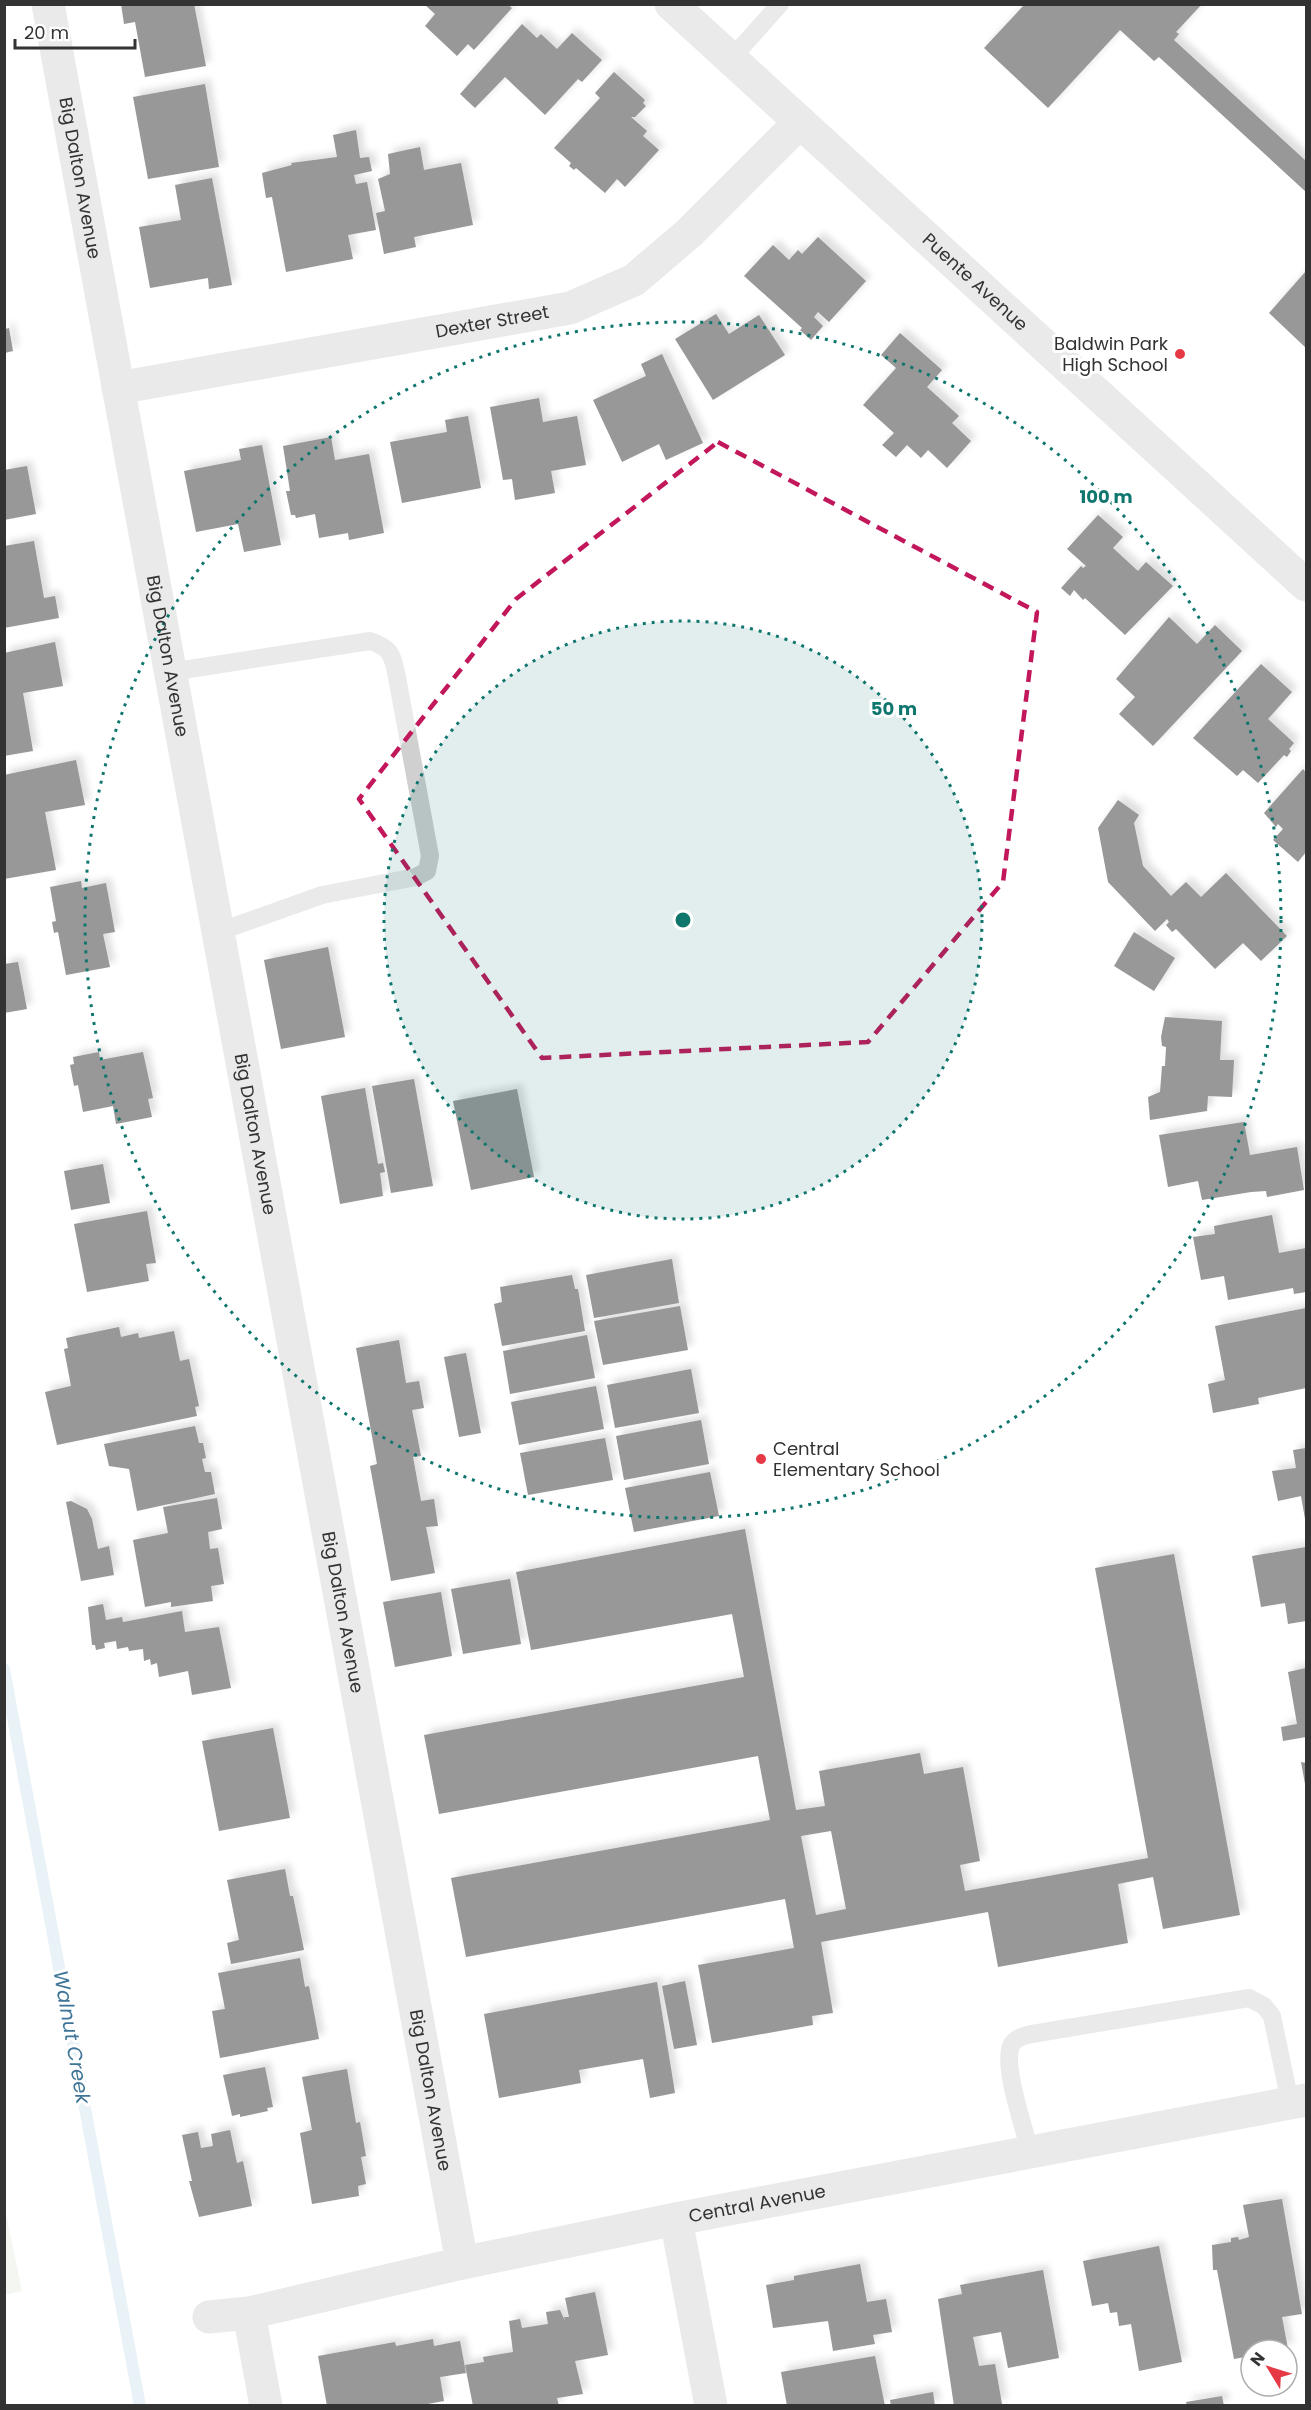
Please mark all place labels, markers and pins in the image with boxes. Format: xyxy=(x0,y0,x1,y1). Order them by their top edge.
place label: Baldwin Park High School xyxy=(1054,331,1169,377)
marker: Baldwin Park High School xyxy=(1173,347,1187,361)
centre of rings xyxy=(673,910,693,930)
place label: Central Elementary School xyxy=(773,1436,940,1482)
marker: Central Elementary School xyxy=(754,1452,768,1466)

